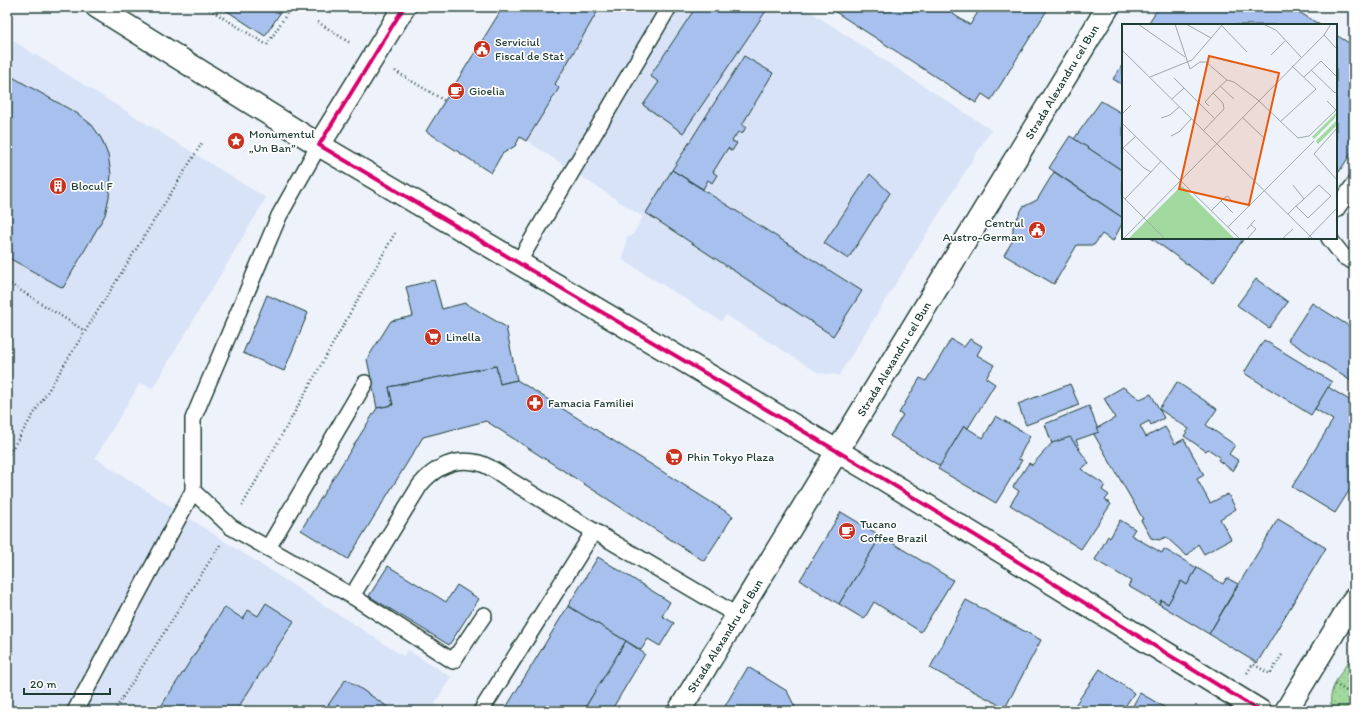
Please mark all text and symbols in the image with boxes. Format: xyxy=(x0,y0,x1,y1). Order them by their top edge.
street label: Strada Alexandru cel Bun xyxy=(1022,22,1102,142)
inset map xyxy=(1122,24,1337,239)
place label: Serviciul Fiscal de Stat xyxy=(495,35,565,63)
public building icon: Serviciul Fiscal de Stat xyxy=(472,39,492,59)
cafe icon: Gioelia xyxy=(446,81,466,101)
place label: Gioelia xyxy=(469,84,505,98)
place label: Monumentul „Un Ban” xyxy=(249,127,315,155)
place icon: Monumentul „Un Ban” xyxy=(226,131,246,151)
building icon: Blocul F xyxy=(48,176,68,196)
place label: Blocul F xyxy=(71,179,113,193)
place label: Centrul Austro-German xyxy=(943,216,1025,244)
public building icon: Centrul Austro-German xyxy=(1027,220,1047,240)
street label: Strada Alexandru cel Bun xyxy=(854,299,934,419)
supermarket icon: Linella xyxy=(423,327,443,347)
place label: Linella xyxy=(446,330,481,344)
pharmacy icon: Famacia Familiei xyxy=(525,393,545,413)
place label: Famacia Familiei xyxy=(548,396,634,410)
supermarket icon: Phin Tokyo Plaza xyxy=(664,447,684,467)
place label: Phin Tokyo Plaza xyxy=(687,450,774,464)
place label: Tucano Coffee Brazil xyxy=(860,517,928,545)
cafe icon: Tucano Coffee Brazil xyxy=(837,521,857,541)
street label: Strada Alexandru cel Bun xyxy=(684,576,766,695)
scale bar xyxy=(24,670,110,696)
text: 20 m xyxy=(30,677,57,691)

